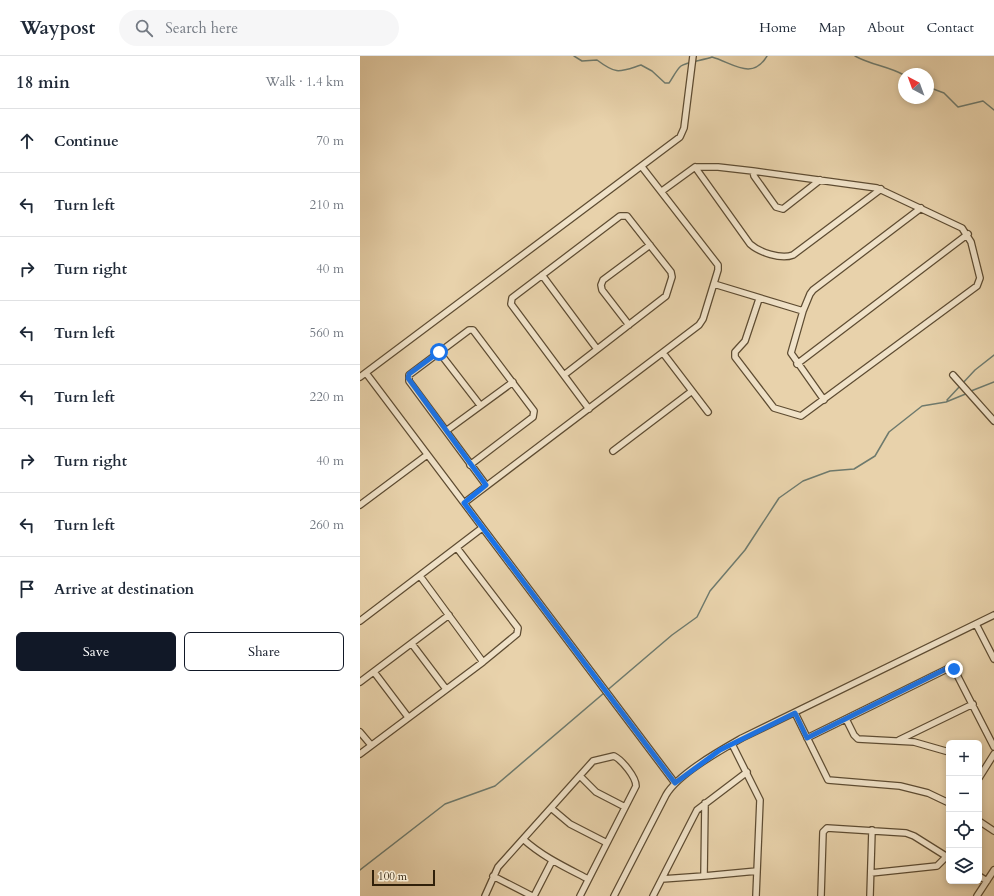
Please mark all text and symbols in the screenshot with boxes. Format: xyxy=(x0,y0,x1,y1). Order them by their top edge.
search box xyxy=(119,10,399,46)
text: Waypost xyxy=(20,15,95,41)
icon: search xyxy=(133,17,155,39)
text: Search here xyxy=(165,18,238,38)
text: Home xyxy=(759,18,797,37)
text: Map xyxy=(819,18,845,37)
text: About xyxy=(867,18,904,37)
text: Contact xyxy=(926,18,974,37)
north arrow xyxy=(898,68,934,104)
text: 18 min xyxy=(16,71,70,94)
text: Walk · 1.4 km xyxy=(265,73,344,91)
icon: ahead xyxy=(16,130,38,152)
text: Continue xyxy=(54,131,119,151)
text: 70 m xyxy=(316,132,344,150)
icon: left xyxy=(16,194,38,216)
text: Turn left xyxy=(54,195,115,215)
text: 210 m xyxy=(310,196,344,214)
icon: right xyxy=(16,258,38,280)
text: Turn right xyxy=(54,259,127,279)
text: 40 m xyxy=(316,260,344,278)
icon: left xyxy=(16,322,38,344)
text: Turn left xyxy=(54,323,115,343)
text: 560 m xyxy=(310,324,344,342)
route start xyxy=(430,343,448,361)
icon: left xyxy=(16,386,38,408)
text: Turn left xyxy=(54,387,115,407)
text: 220 m xyxy=(310,388,344,406)
icon: right xyxy=(16,450,38,472)
text: Turn right xyxy=(54,451,127,471)
text: 40 m xyxy=(316,452,344,470)
icon: left xyxy=(16,514,38,536)
text: Turn left xyxy=(54,515,115,535)
text: 260 m xyxy=(310,516,344,534)
icon: arrive xyxy=(16,578,38,600)
text: Arrive at destination xyxy=(54,579,194,599)
button: Save xyxy=(16,632,176,671)
button: Share xyxy=(184,632,344,671)
route end xyxy=(945,660,963,678)
map controls xyxy=(946,740,982,884)
button: + xyxy=(946,740,982,776)
button: − xyxy=(946,776,982,812)
button: locate xyxy=(946,812,982,848)
button: layers xyxy=(946,848,982,884)
scale bar xyxy=(372,868,435,887)
text: 100 m xyxy=(378,869,407,884)

